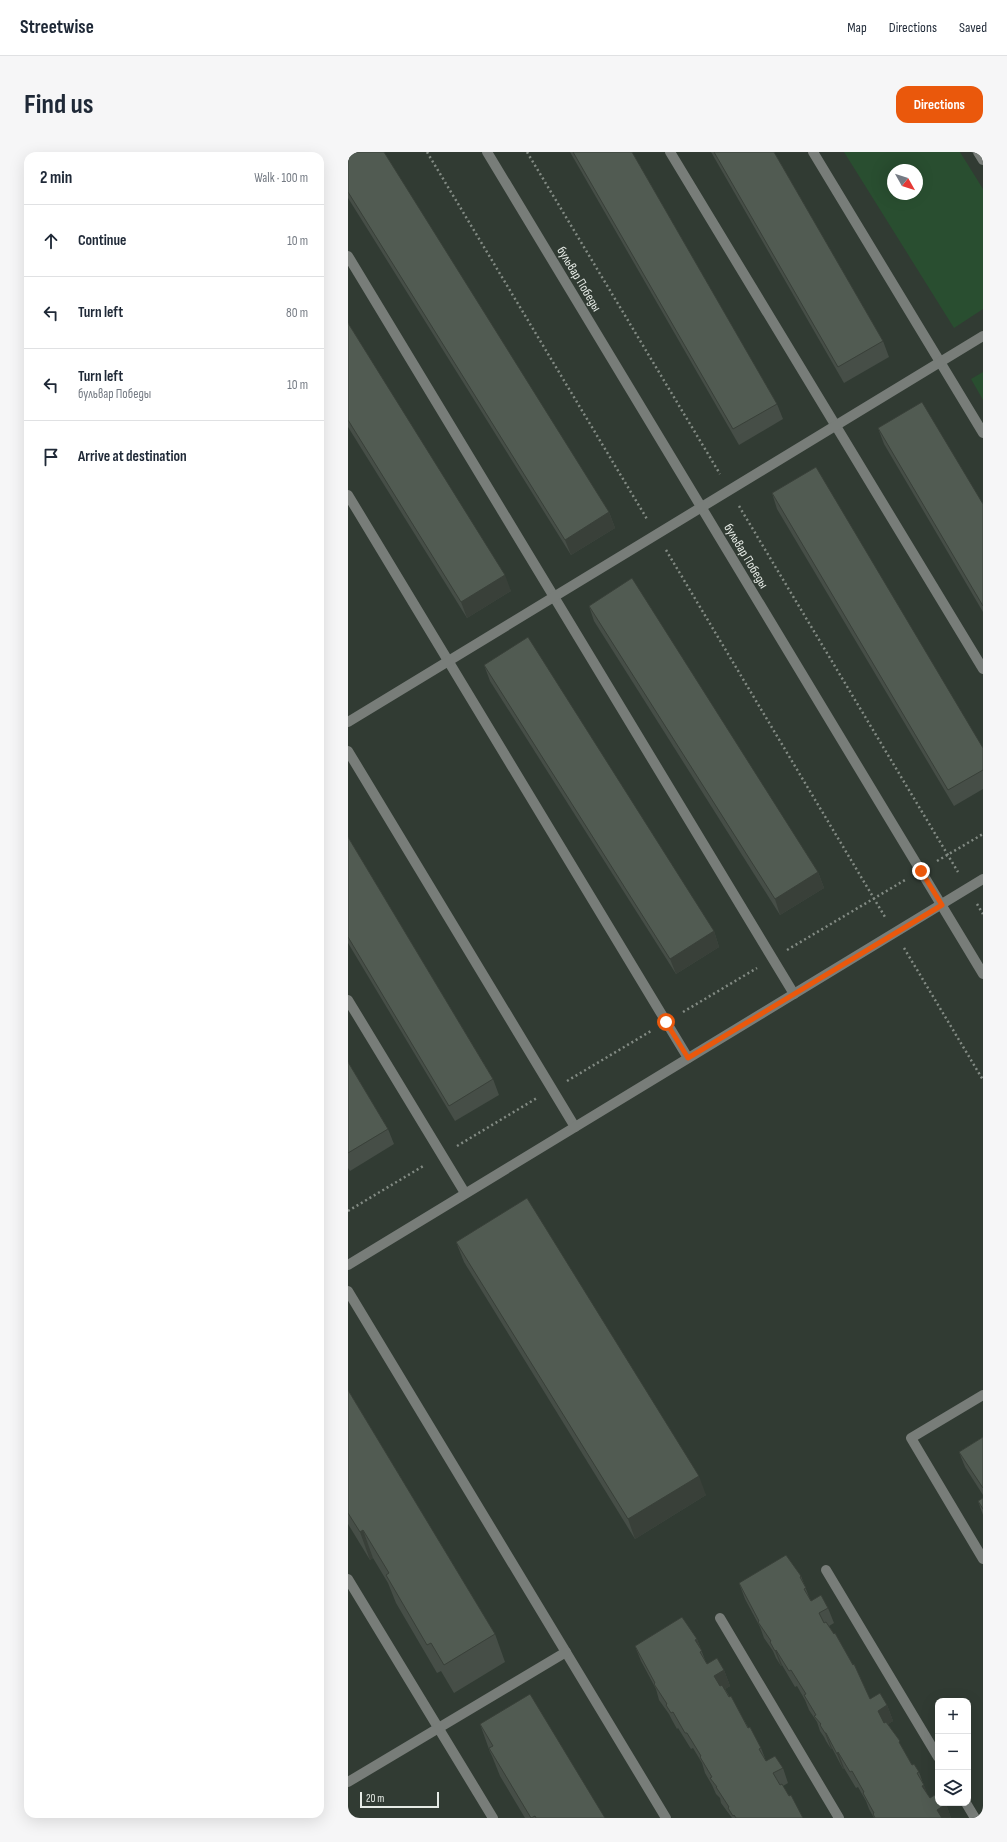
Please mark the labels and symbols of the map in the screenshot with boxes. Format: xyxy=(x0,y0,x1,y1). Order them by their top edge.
north arrow xyxy=(887,164,923,200)
street label: бульвар Победы xyxy=(553,244,605,314)
street label: бульвар Победы xyxy=(720,521,772,591)
route end xyxy=(912,862,930,880)
route start xyxy=(657,1013,675,1031)
scale bar xyxy=(360,1790,439,1809)

